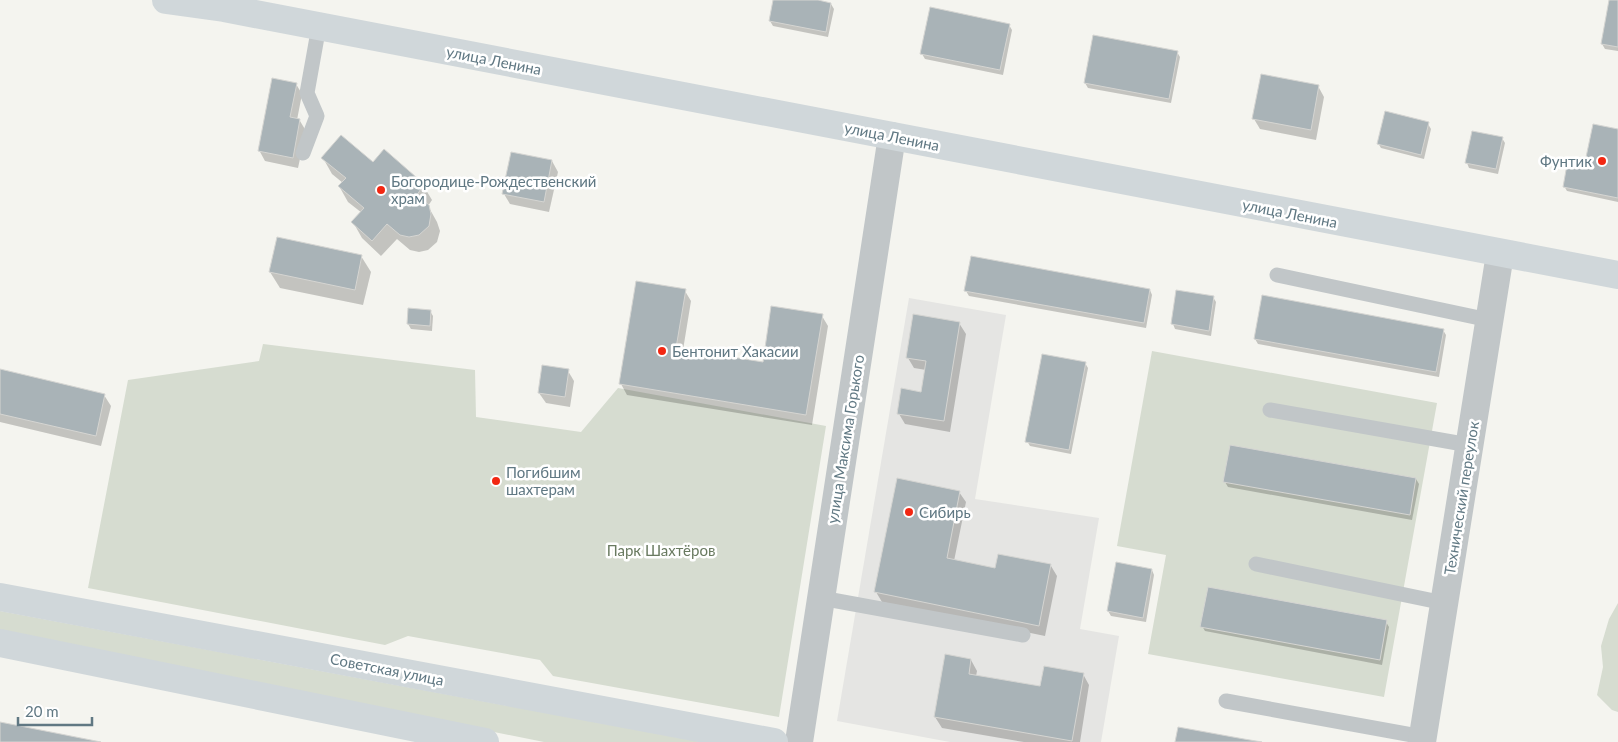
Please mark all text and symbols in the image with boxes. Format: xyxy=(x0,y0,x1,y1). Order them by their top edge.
street label: улица Ленина xyxy=(445,42,543,78)
street label: улица Ленина xyxy=(843,118,941,154)
place label: Фунтик xyxy=(1540,152,1592,170)
marker: Фунтик xyxy=(1596,155,1608,167)
place label: Богородице-Рождественский храм xyxy=(391,172,597,207)
marker: Богородице-Рождественский храм xyxy=(375,184,387,196)
street label: улица Ленина xyxy=(1241,195,1339,231)
place label: Бентонит Хакасии xyxy=(672,342,799,360)
marker: Бентонит Хакасии xyxy=(656,345,668,357)
street label: улица Максима Горького xyxy=(823,353,867,525)
street label: Технический переулок xyxy=(1440,419,1482,576)
place label: Погибшим шахтерам xyxy=(506,463,580,498)
marker: Погибшим шахтерам xyxy=(490,475,502,487)
place label: Сибирь xyxy=(919,503,971,521)
marker: Сибирь xyxy=(903,506,915,518)
park label: Парк Шахтёров xyxy=(607,541,715,559)
street label: Советская улица xyxy=(329,649,445,689)
scale bar xyxy=(18,694,91,726)
text: 20 m xyxy=(25,702,59,720)

